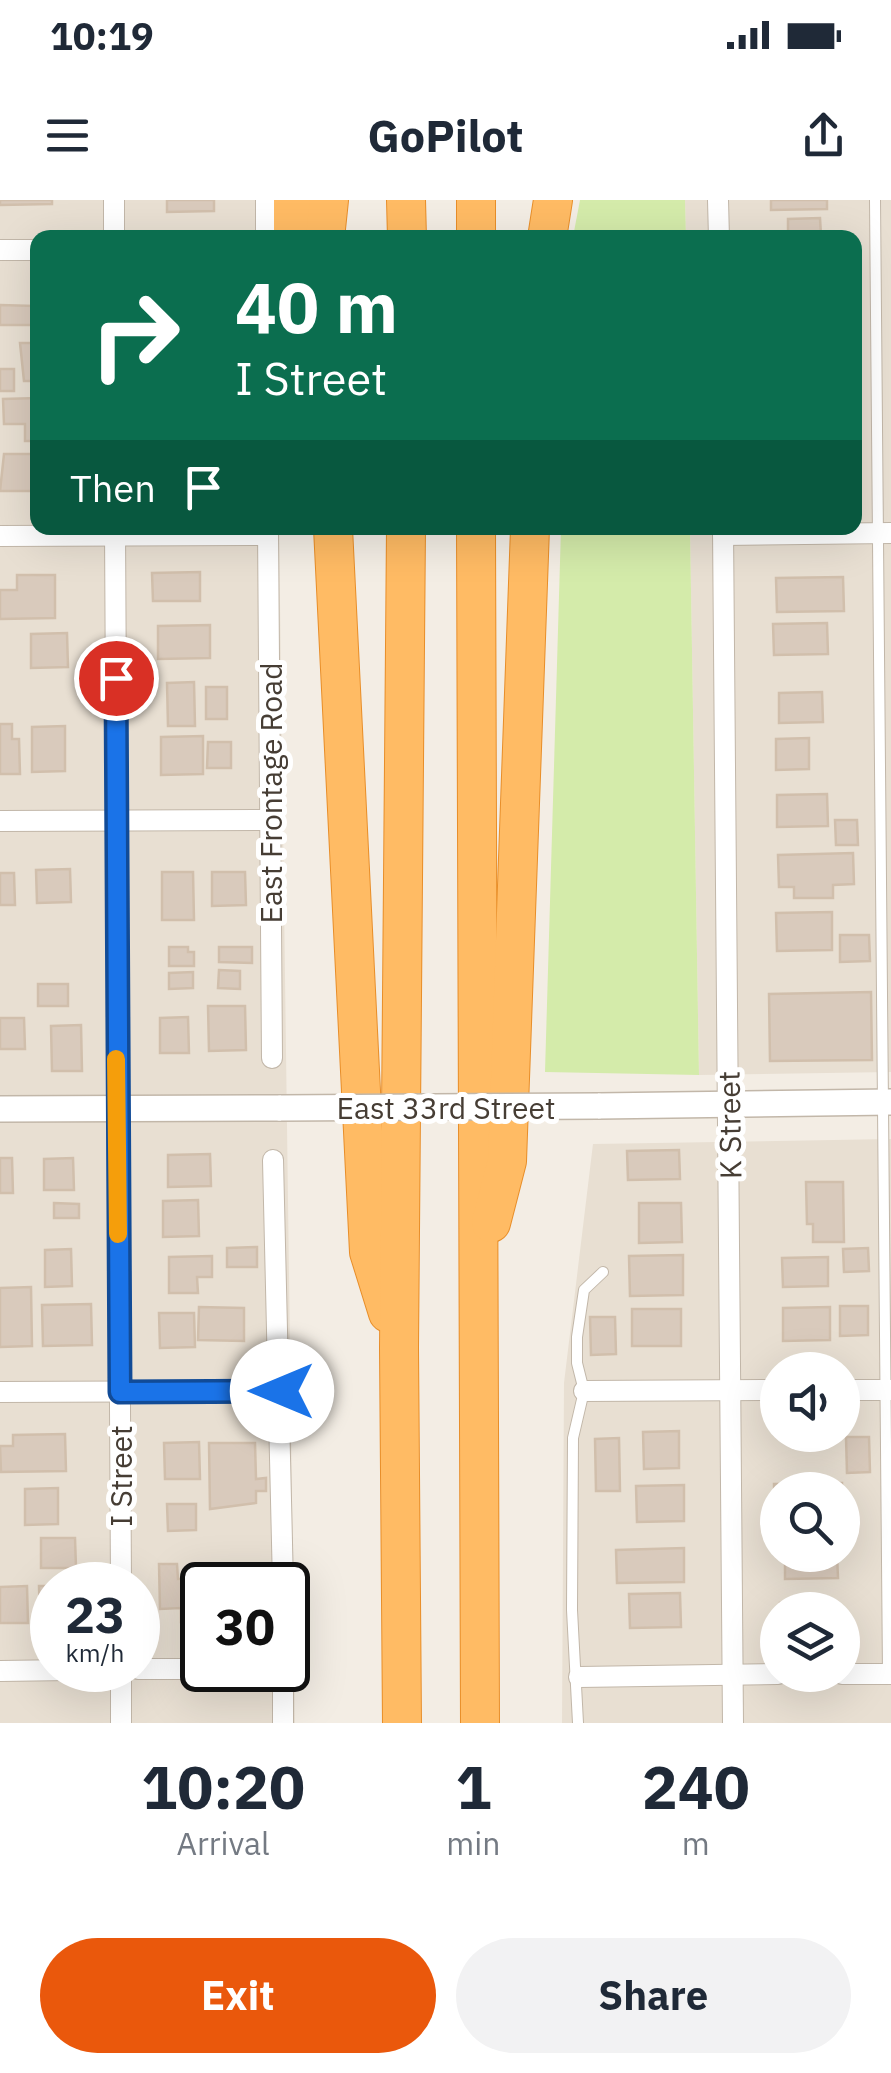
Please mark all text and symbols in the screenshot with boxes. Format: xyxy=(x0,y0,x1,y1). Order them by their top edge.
text: 10:19 xyxy=(50,11,154,60)
text: GoPilot xyxy=(367,106,524,164)
icon: menu xyxy=(40,108,95,163)
icon: share xyxy=(796,108,851,163)
text: 40 m xyxy=(235,261,398,352)
icon: right xyxy=(70,270,200,400)
text: I Street xyxy=(235,349,387,407)
icon: arrive xyxy=(176,460,231,515)
text: Then xyxy=(70,463,156,512)
pin xyxy=(74,636,159,721)
icon: arrive xyxy=(89,651,144,706)
street label: East Frontage Road xyxy=(251,662,290,924)
street label: K Street xyxy=(709,1070,749,1180)
street label: East 33rd Street xyxy=(336,1088,556,1127)
position arrow xyxy=(230,1339,334,1443)
map controls xyxy=(760,1352,860,1692)
button: sound xyxy=(760,1352,860,1452)
street label: I Street xyxy=(101,1425,140,1527)
button: search xyxy=(760,1472,860,1572)
speed limit sign: 30 xyxy=(180,1562,310,1692)
text: 23 xyxy=(65,1582,125,1647)
button: layers xyxy=(760,1592,860,1692)
text: km/h xyxy=(66,1636,124,1669)
text: 10:20 xyxy=(141,1747,305,1826)
text: 1 xyxy=(455,1747,491,1826)
text: 240 xyxy=(642,1747,750,1826)
text: Arrival xyxy=(177,1822,270,1864)
text: min xyxy=(446,1822,500,1864)
text: m xyxy=(682,1822,710,1864)
button: Exit xyxy=(40,1938,436,2053)
button: Share xyxy=(456,1938,851,2053)

